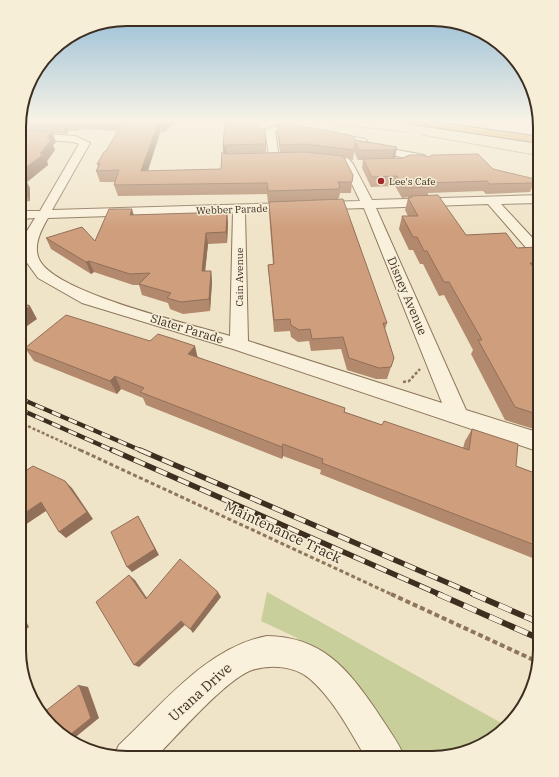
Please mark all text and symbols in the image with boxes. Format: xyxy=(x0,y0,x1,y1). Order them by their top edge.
place label: Lee's Cafe xyxy=(389,175,436,188)
marker: Lee's Cafe xyxy=(376,176,386,186)
street label: Webber Parade xyxy=(196,202,268,217)
street label: Cain Avenue xyxy=(233,248,246,306)
street label: Disney Avenue xyxy=(384,254,431,337)
street label: Slater Parade xyxy=(149,310,225,347)
street label: Maintenance Track xyxy=(222,497,345,567)
street label: Urana Drive xyxy=(165,659,235,725)

